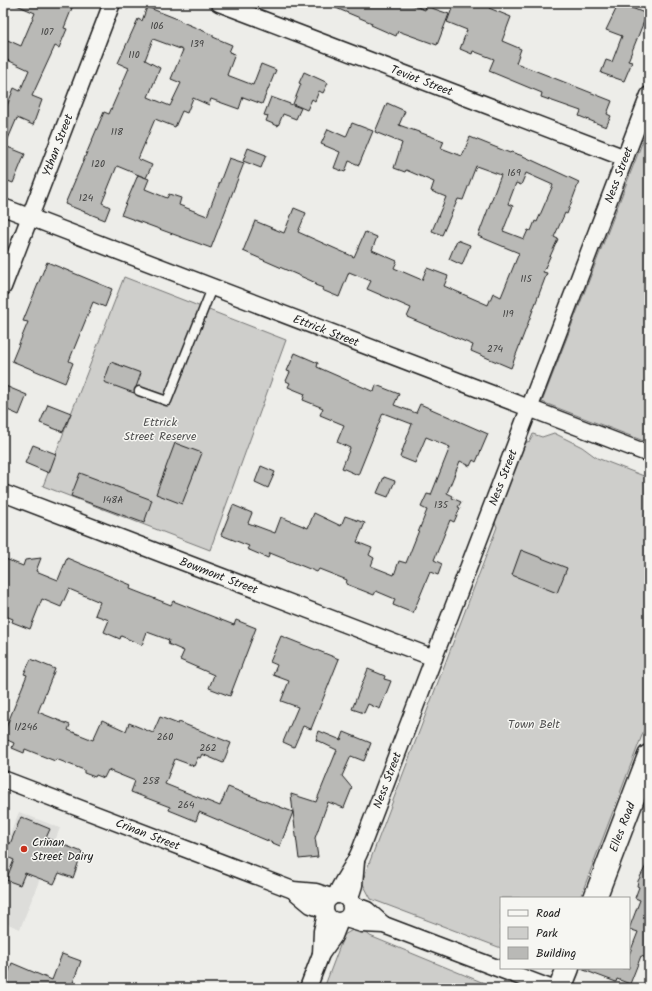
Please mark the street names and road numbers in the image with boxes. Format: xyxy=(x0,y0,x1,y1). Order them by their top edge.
street label: Teviot Street xyxy=(388,60,456,101)
street label: Ythan Street xyxy=(37,111,78,179)
street label: Ness Street xyxy=(599,144,638,206)
street label: Ettrick Street xyxy=(290,309,362,352)
street label: Ness Street xyxy=(483,446,522,509)
street label: Bowmont Street xyxy=(177,552,261,599)
street label: Ness Street xyxy=(368,749,407,811)
street label: Elles Road xyxy=(604,798,641,855)
street label: Crinan Street xyxy=(113,813,183,856)

